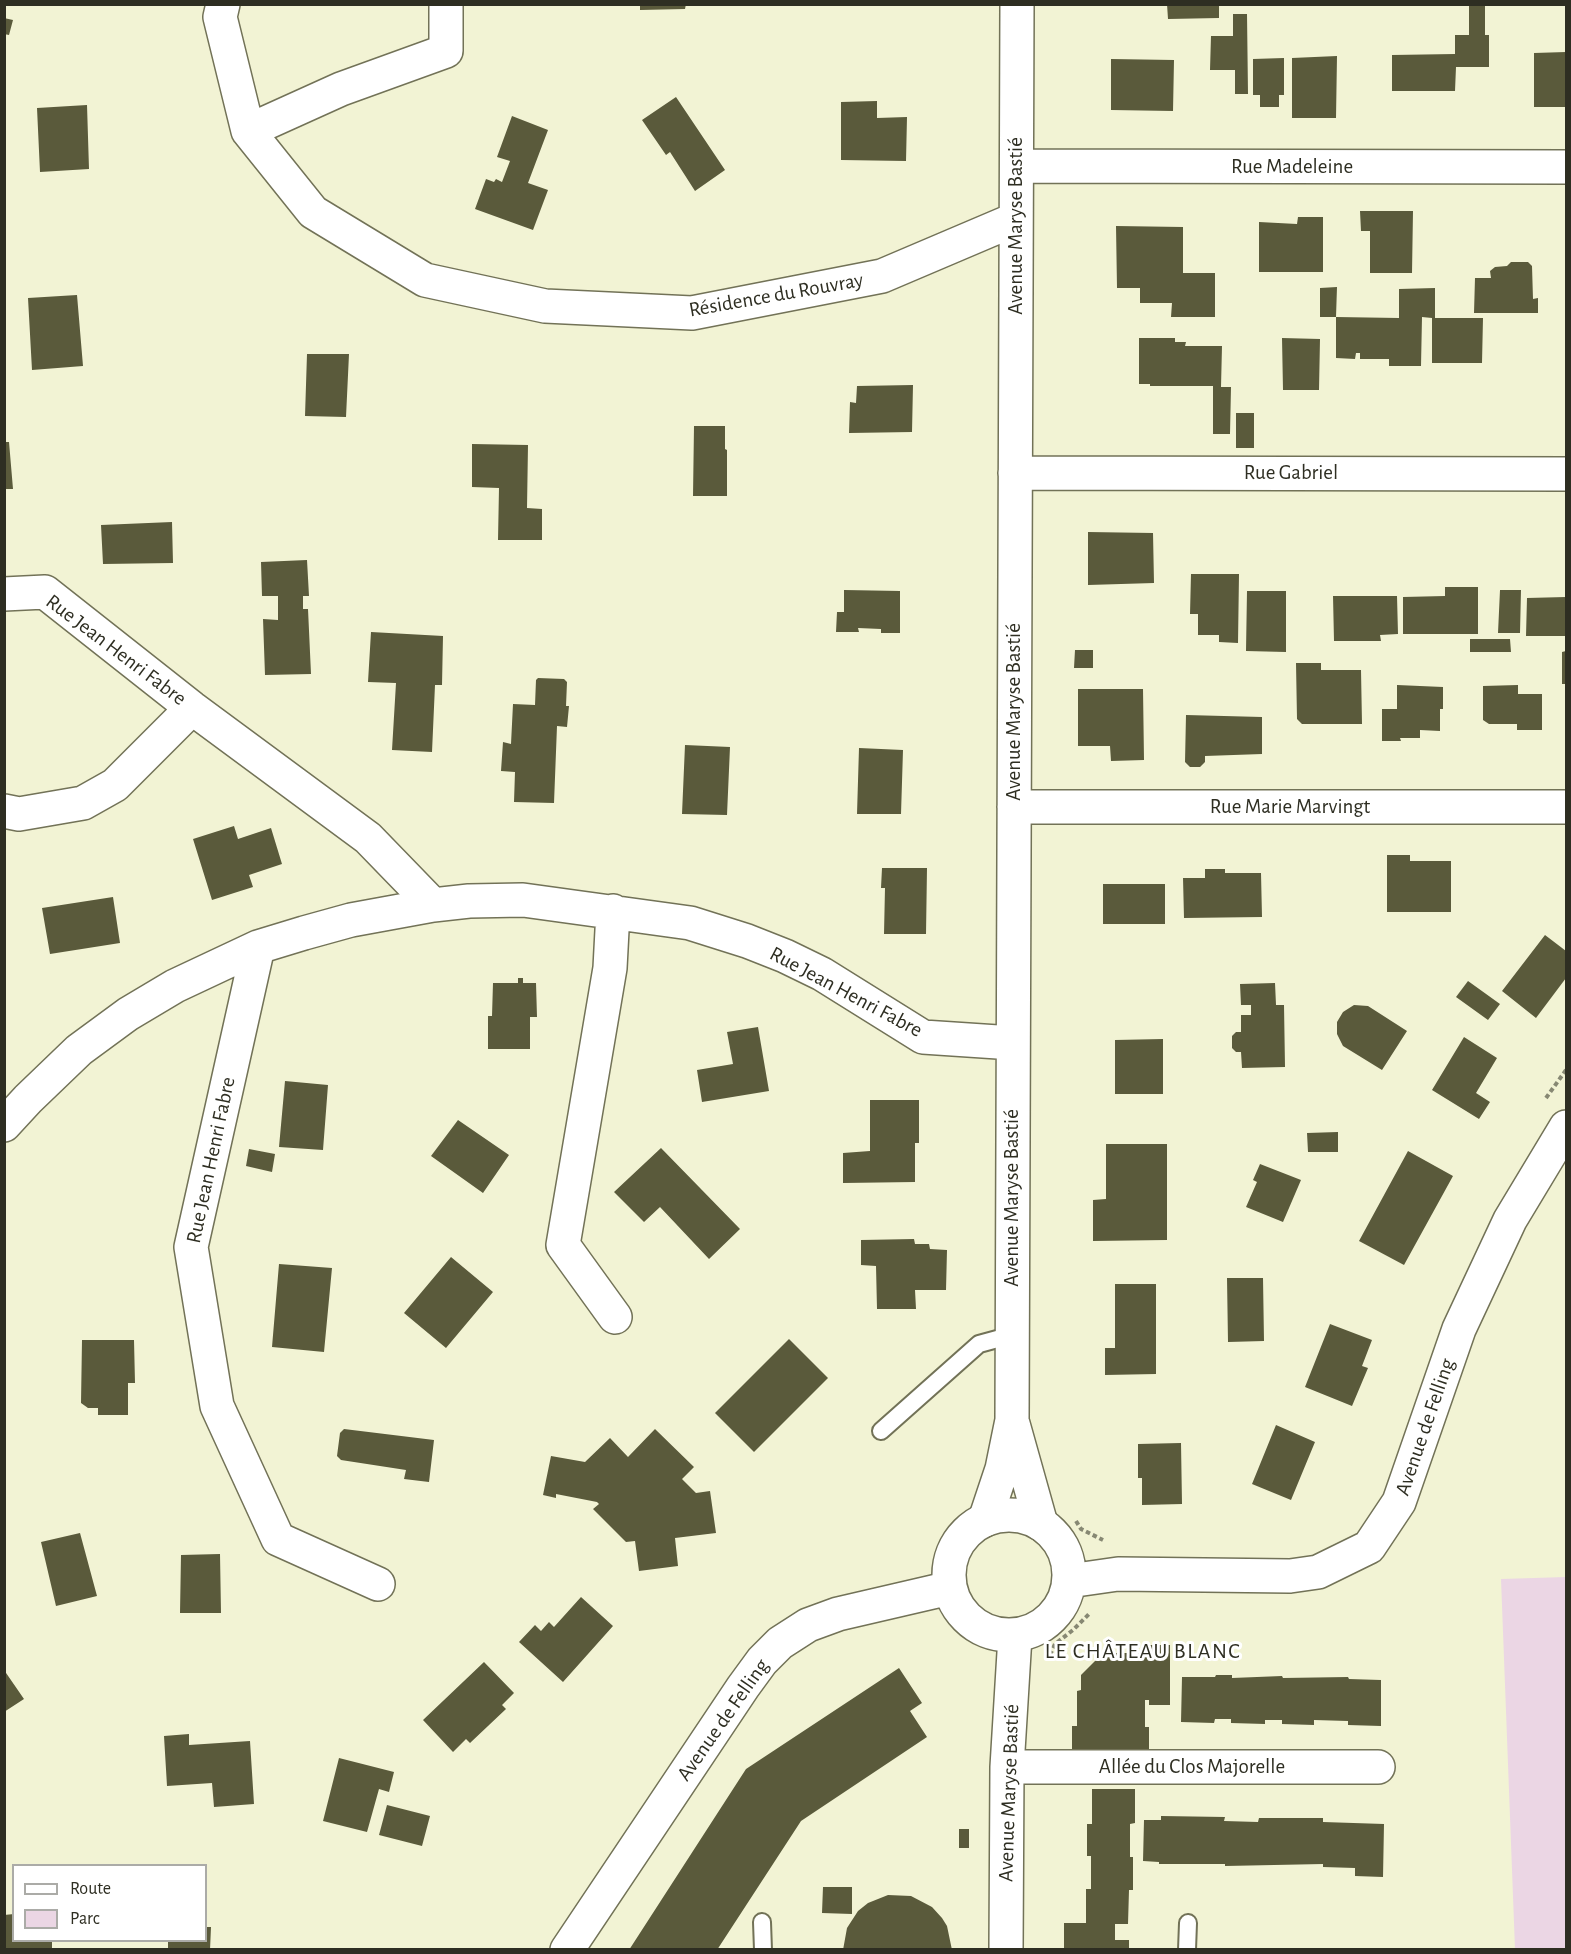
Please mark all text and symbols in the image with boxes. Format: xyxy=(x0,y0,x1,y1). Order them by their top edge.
street label: Avenue Maryse Bastié xyxy=(1003,137,1029,315)
street label: Rue Madeleine xyxy=(1231,154,1353,180)
street label: Résidence du Rouvray xyxy=(687,267,865,323)
street label: Rue Gabriel xyxy=(1244,460,1338,486)
street label: Rue Jean Henri Fabre xyxy=(41,589,191,711)
street label: Avenue Maryse Bastié xyxy=(1001,623,1027,801)
street label: Rue Marie Marvingt xyxy=(1210,794,1370,820)
street label: Rue Jean Henri Fabre xyxy=(765,941,927,1043)
street label: Rue Jean Henri Fabre xyxy=(181,1075,241,1245)
street label: Avenue Maryse Bastié xyxy=(999,1109,1025,1287)
street label: Avenue de Felling xyxy=(1390,1355,1460,1499)
district label: LE CHÂTEAU BLANC xyxy=(1045,1638,1241,1664)
street label: Avenue de Felling xyxy=(672,1654,774,1786)
street label: Avenue Maryse Bastié xyxy=(993,1704,1025,1882)
street label: Allée du Clos Majorelle xyxy=(1099,1754,1285,1780)
legend xyxy=(12,1864,207,1942)
text: Route xyxy=(70,1880,111,1898)
text: Parc xyxy=(70,1910,100,1928)

